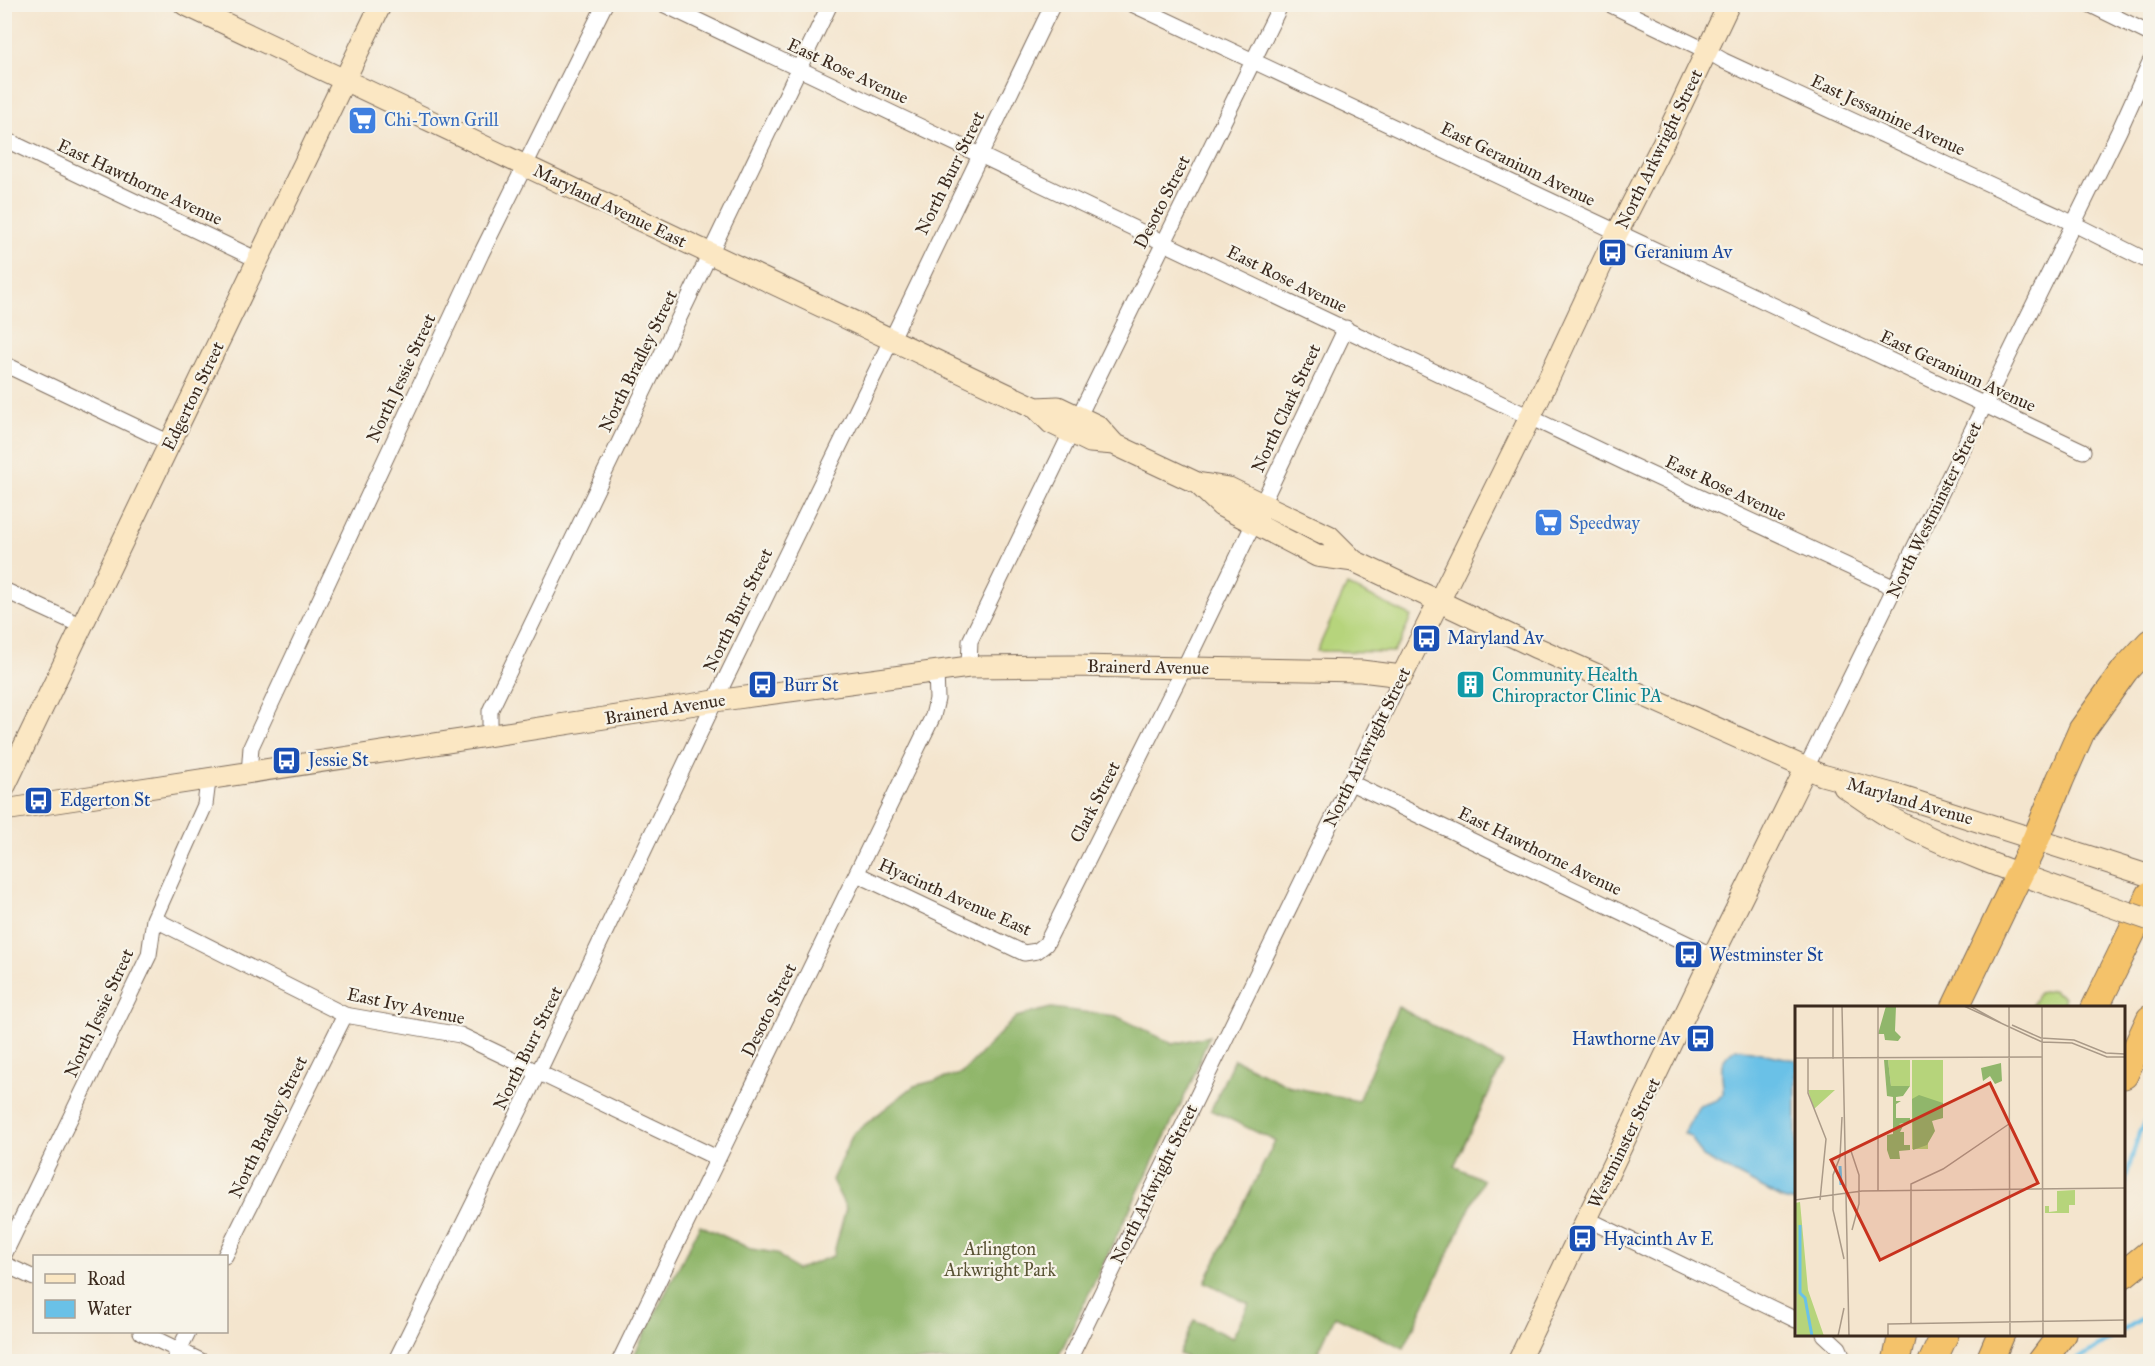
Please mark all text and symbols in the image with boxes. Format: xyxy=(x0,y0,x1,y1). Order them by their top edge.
street label: East Rose Avenue xyxy=(784,33,912,109)
street label: North Arkwright Street xyxy=(1611,65,1708,233)
street label: East Jessamine Avenue xyxy=(1807,70,1969,161)
supermarket icon: Chi-Town Grill xyxy=(347,104,379,136)
street label: North Burr Street xyxy=(911,107,990,238)
place label: Chi-Town Grill xyxy=(384,109,499,131)
street label: East Geranium Avenue xyxy=(1437,117,1599,211)
street label: East Hawthorne Avenue xyxy=(54,134,226,230)
street label: Desoto Street xyxy=(1129,151,1195,252)
street label: Maryland Avenue East xyxy=(530,159,691,253)
bus stop icon: Geranium Av xyxy=(1597,236,1629,268)
street label: East Rose Avenue xyxy=(1223,240,1351,318)
place label: Geranium Av xyxy=(1634,241,1734,263)
street label: North Bradley Street xyxy=(594,286,682,436)
street label: North Jessie Street xyxy=(362,310,442,446)
street label: East Geranium Avenue xyxy=(1877,325,2039,417)
street label: Edgerton Street xyxy=(157,337,230,455)
street label: North Clark Street xyxy=(1247,340,1326,476)
street label: North Westminster Street xyxy=(1882,418,1987,602)
street label: East Rose Avenue xyxy=(1662,450,1790,526)
supermarket icon: Speedway xyxy=(1532,507,1564,539)
place label: Speedway xyxy=(1569,512,1640,534)
street label: North Burr Street xyxy=(699,544,778,675)
bus stop icon: Maryland Av xyxy=(1410,622,1442,654)
place label: Maryland Av xyxy=(1447,627,1545,649)
street label: Brainerd Avenue xyxy=(1087,655,1209,679)
street label: North Arkwright Street xyxy=(1319,663,1416,831)
place label: Community Health Chiropractor Clinic PA xyxy=(1492,664,1662,707)
bus stop icon: Burr St xyxy=(746,669,778,701)
building icon: Community Health Chiropractor Clinic PA xyxy=(1455,669,1487,701)
place label: Burr St xyxy=(783,674,839,696)
street label: Brainerd Avenue xyxy=(603,689,727,729)
bus stop icon: Jessie St xyxy=(271,744,303,776)
place label: Jessie St xyxy=(306,749,369,772)
street label: Clark Street xyxy=(1065,757,1125,846)
street label: Maryland Avenue xyxy=(1844,772,1976,830)
bus stop icon: Edgerton St xyxy=(23,784,55,816)
place label: Edgerton St xyxy=(60,789,151,812)
street label: East Hawthorne Avenue xyxy=(1454,802,1626,900)
street label: Hyacinth Avenue East xyxy=(875,853,1035,941)
bus stop icon: Westminster St xyxy=(1672,939,1704,971)
place label: Westminster St xyxy=(1709,944,1824,966)
street label: North Jessie Street xyxy=(60,945,140,1081)
street label: Desoto Street xyxy=(737,959,801,1061)
street label: North Burr Street xyxy=(489,982,568,1113)
street label: East Ivy Avenue xyxy=(345,983,467,1029)
inset map xyxy=(1795,1006,2125,1336)
bus stop icon: Hawthorne Av xyxy=(1685,1023,1717,1055)
place label: Hawthorne Av xyxy=(1572,1028,1681,1050)
street label: North Bradley Street xyxy=(224,1052,312,1202)
street label: Westminster Street xyxy=(1583,1074,1665,1212)
street label: North Arkwright Street xyxy=(1106,1100,1203,1268)
bus stop icon: Hyacinth Av E xyxy=(1566,1223,1598,1255)
place label: Hyacinth Av E xyxy=(1603,1228,1714,1250)
park label: Arlington Arkwright Park xyxy=(943,1238,1056,1282)
legend xyxy=(33,1255,228,1333)
text: Road xyxy=(87,1268,125,1290)
text: Water xyxy=(87,1298,132,1320)

